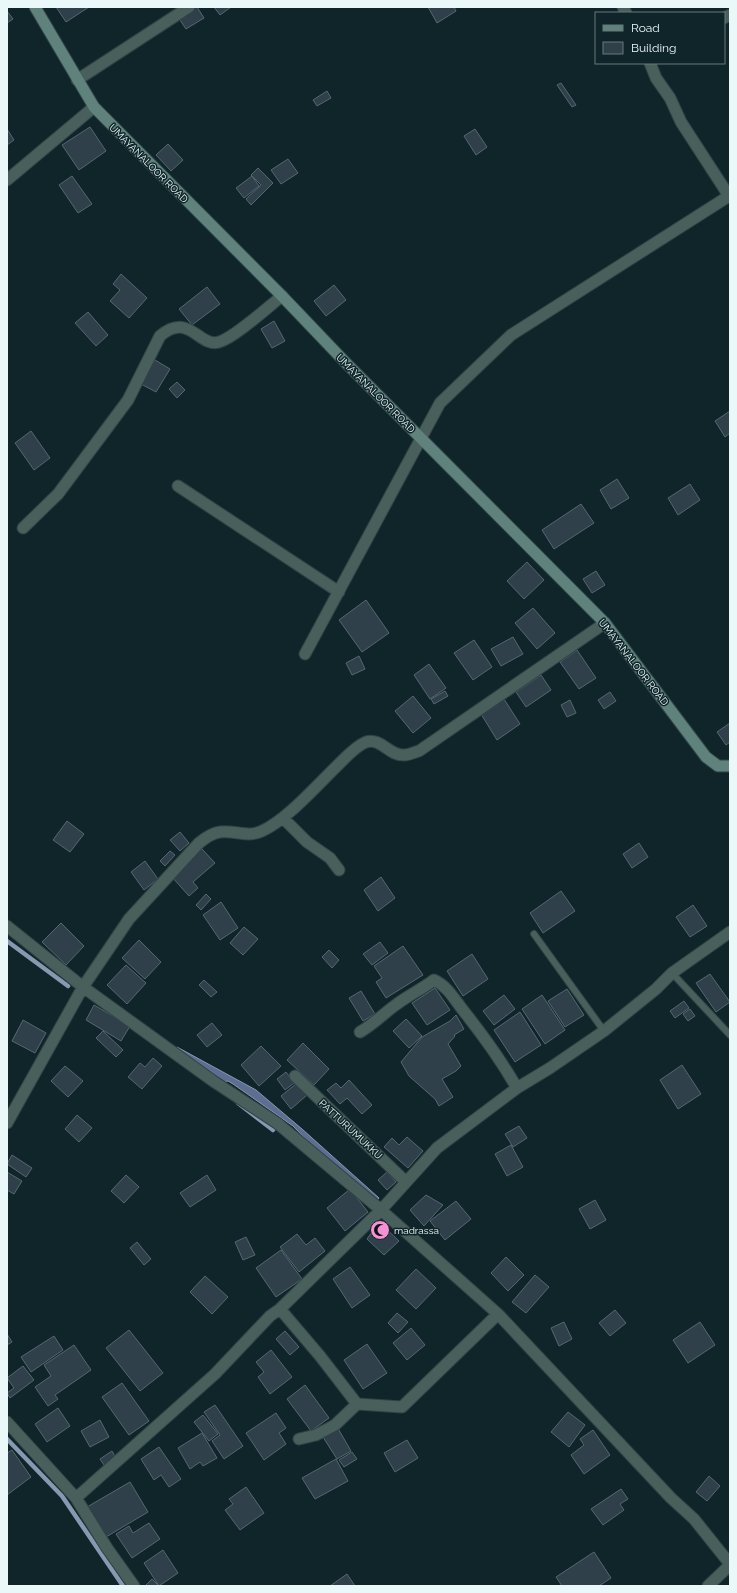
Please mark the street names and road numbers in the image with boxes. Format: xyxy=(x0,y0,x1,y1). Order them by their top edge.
street label: UMAYANALOOR ROAD xyxy=(107,122,190,205)
street label: UMAYANALOOR ROAD xyxy=(334,352,417,435)
street label: UMAYANALOOR ROAD xyxy=(596,617,671,708)
street label: PATTURUMUKKU xyxy=(317,1097,385,1161)

